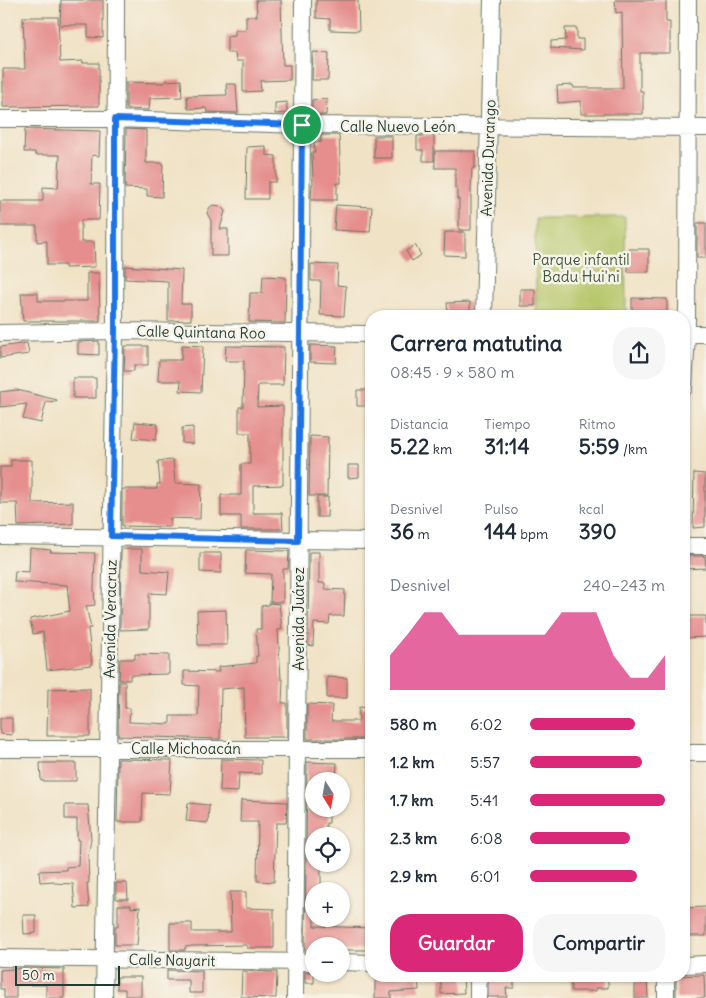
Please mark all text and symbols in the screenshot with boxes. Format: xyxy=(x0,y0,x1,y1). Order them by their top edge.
street label: Avenida Durango xyxy=(476,99,500,217)
pin xyxy=(281,104,323,146)
icon: arrive xyxy=(288,111,316,139)
street label: Calle Nuevo León xyxy=(340,117,456,136)
park label: Parque infantil Badu Hui'ni xyxy=(532,250,630,286)
street label: Calle Quintana Roo xyxy=(136,321,266,343)
button: share xyxy=(613,327,665,379)
text: Carrera matutina xyxy=(390,329,562,357)
text: 08:45 · 9 × 580 m xyxy=(390,362,515,382)
text: Distancia xyxy=(390,415,449,433)
text: Tiempo xyxy=(484,415,530,433)
text: Ritmo xyxy=(579,415,616,433)
text: 5.22 xyxy=(390,433,429,460)
text: 31:14 xyxy=(484,433,530,460)
text: 5:59 xyxy=(579,433,620,460)
text: km xyxy=(429,440,452,458)
text: /km xyxy=(620,440,647,458)
text: Desnivel xyxy=(390,500,443,518)
text: Pulso xyxy=(484,500,518,518)
text: kcal xyxy=(579,500,604,518)
text: 36 xyxy=(390,518,414,545)
text: 144 xyxy=(484,518,517,545)
text: 390 xyxy=(579,518,616,545)
text: m xyxy=(414,525,430,543)
text: bpm xyxy=(517,525,548,543)
street label: Avenida Veracruz xyxy=(99,559,121,679)
street label: Avenida Juárez xyxy=(289,567,308,671)
text: Desnivel xyxy=(390,575,450,595)
text: 240–243 m xyxy=(583,575,665,595)
text: 580 m xyxy=(390,714,437,734)
text: 6:02 xyxy=(470,714,502,734)
street label: Calle Michoacán xyxy=(131,739,241,758)
text: 1.2 km xyxy=(390,752,434,772)
text: 5:57 xyxy=(470,752,500,772)
north arrow xyxy=(305,772,350,818)
map controls xyxy=(305,772,350,982)
text: 1.7 km xyxy=(390,790,434,810)
text: 5:41 xyxy=(470,790,498,810)
button: locate xyxy=(305,827,350,872)
text: 2.3 km xyxy=(390,828,437,848)
text: 6:08 xyxy=(470,828,503,848)
text: 2.9 km xyxy=(390,866,437,886)
text: 6:01 xyxy=(470,866,500,886)
button: + xyxy=(305,882,350,927)
button: Guardar xyxy=(390,914,523,972)
button: Compartir xyxy=(533,914,665,972)
button: − xyxy=(305,937,350,982)
street label: Calle Nayarit xyxy=(128,950,216,970)
scale bar xyxy=(15,963,120,986)
text: 50 m xyxy=(22,966,55,984)

